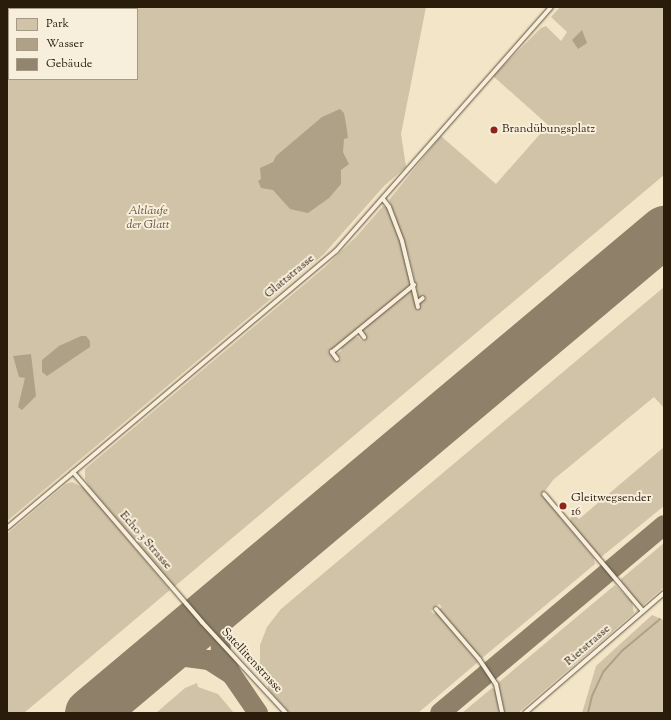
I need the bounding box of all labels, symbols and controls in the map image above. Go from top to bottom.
legend [8,8,138,80]
text: Park [46,15,69,33]
text: Wasser [46,35,84,53]
text: Gebäude [46,55,92,73]
place label: Brandübungsplatz [502,123,595,137]
marker: Brandübungsplatz [489,125,499,135]
park label: Altläufe der Glatt [126,205,170,233]
street label: Glattstrasse [262,252,318,302]
place label: Gleitwegsender 16 [571,492,651,520]
marker: Gleitwegsender 16 [558,501,568,511]
street label: Echo 3 Strasse [116,509,174,573]
street label: Rietstrasse [562,622,614,670]
street label: Satellitenstrasse [217,626,285,696]

